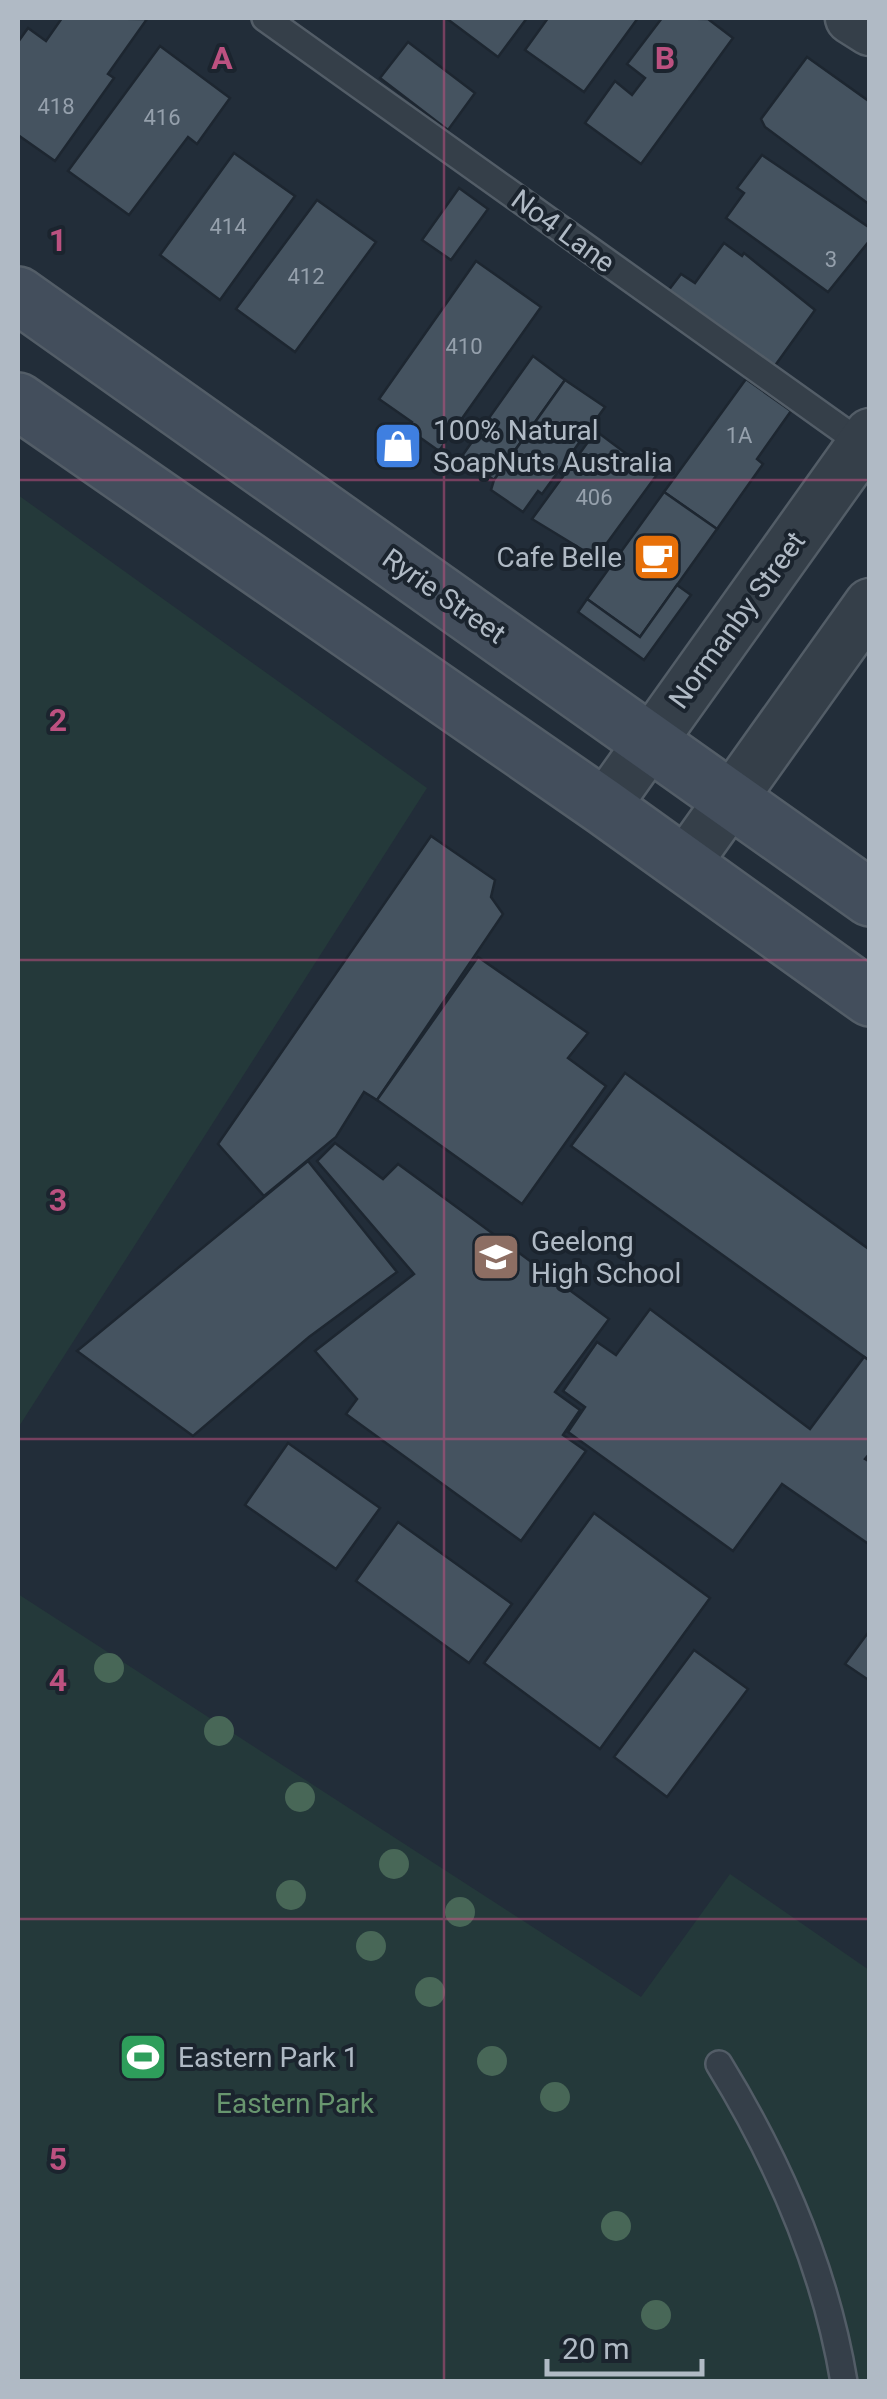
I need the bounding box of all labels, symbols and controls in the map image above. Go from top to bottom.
text: A [211,39,233,77]
text: B [655,39,675,77]
house number: 418 [37,94,75,119]
house number: 416 [143,105,181,130]
street label: No4 Lane [505,183,621,279]
house number: 414 [209,214,247,239]
text: 1 [49,221,67,259]
house number: 3 [825,247,837,272]
house number: 412 [287,264,325,289]
house number: 410 [445,334,483,359]
place label: 100% Natural SoapNuts Australia [433,414,673,479]
shop icon: 100% Natural SoapNuts Australia [372,420,424,472]
house number: 1A [726,423,753,448]
house number: 406 [575,485,613,510]
street label: Normanby Street [662,525,812,715]
cafe icon: Cafe Belle [631,531,683,583]
place label: Cafe Belle [497,541,622,574]
street label: Ryrie Street [376,542,512,650]
text: 2 [49,701,67,739]
text: 3 [49,1181,67,1219]
place label: Geelong High School [531,1225,681,1290]
school or university icon: Geelong High School [470,1231,522,1283]
text: 4 [49,1661,67,1699]
sports icon: Eastern Park 1 [117,2031,169,2083]
place label: Eastern Park 1 [178,2041,359,2074]
park label: Eastern Park [216,2087,375,2120]
text: 5 [49,2140,67,2178]
scale bar [547,2314,702,2376]
text: 20 m [562,2331,629,2366]

